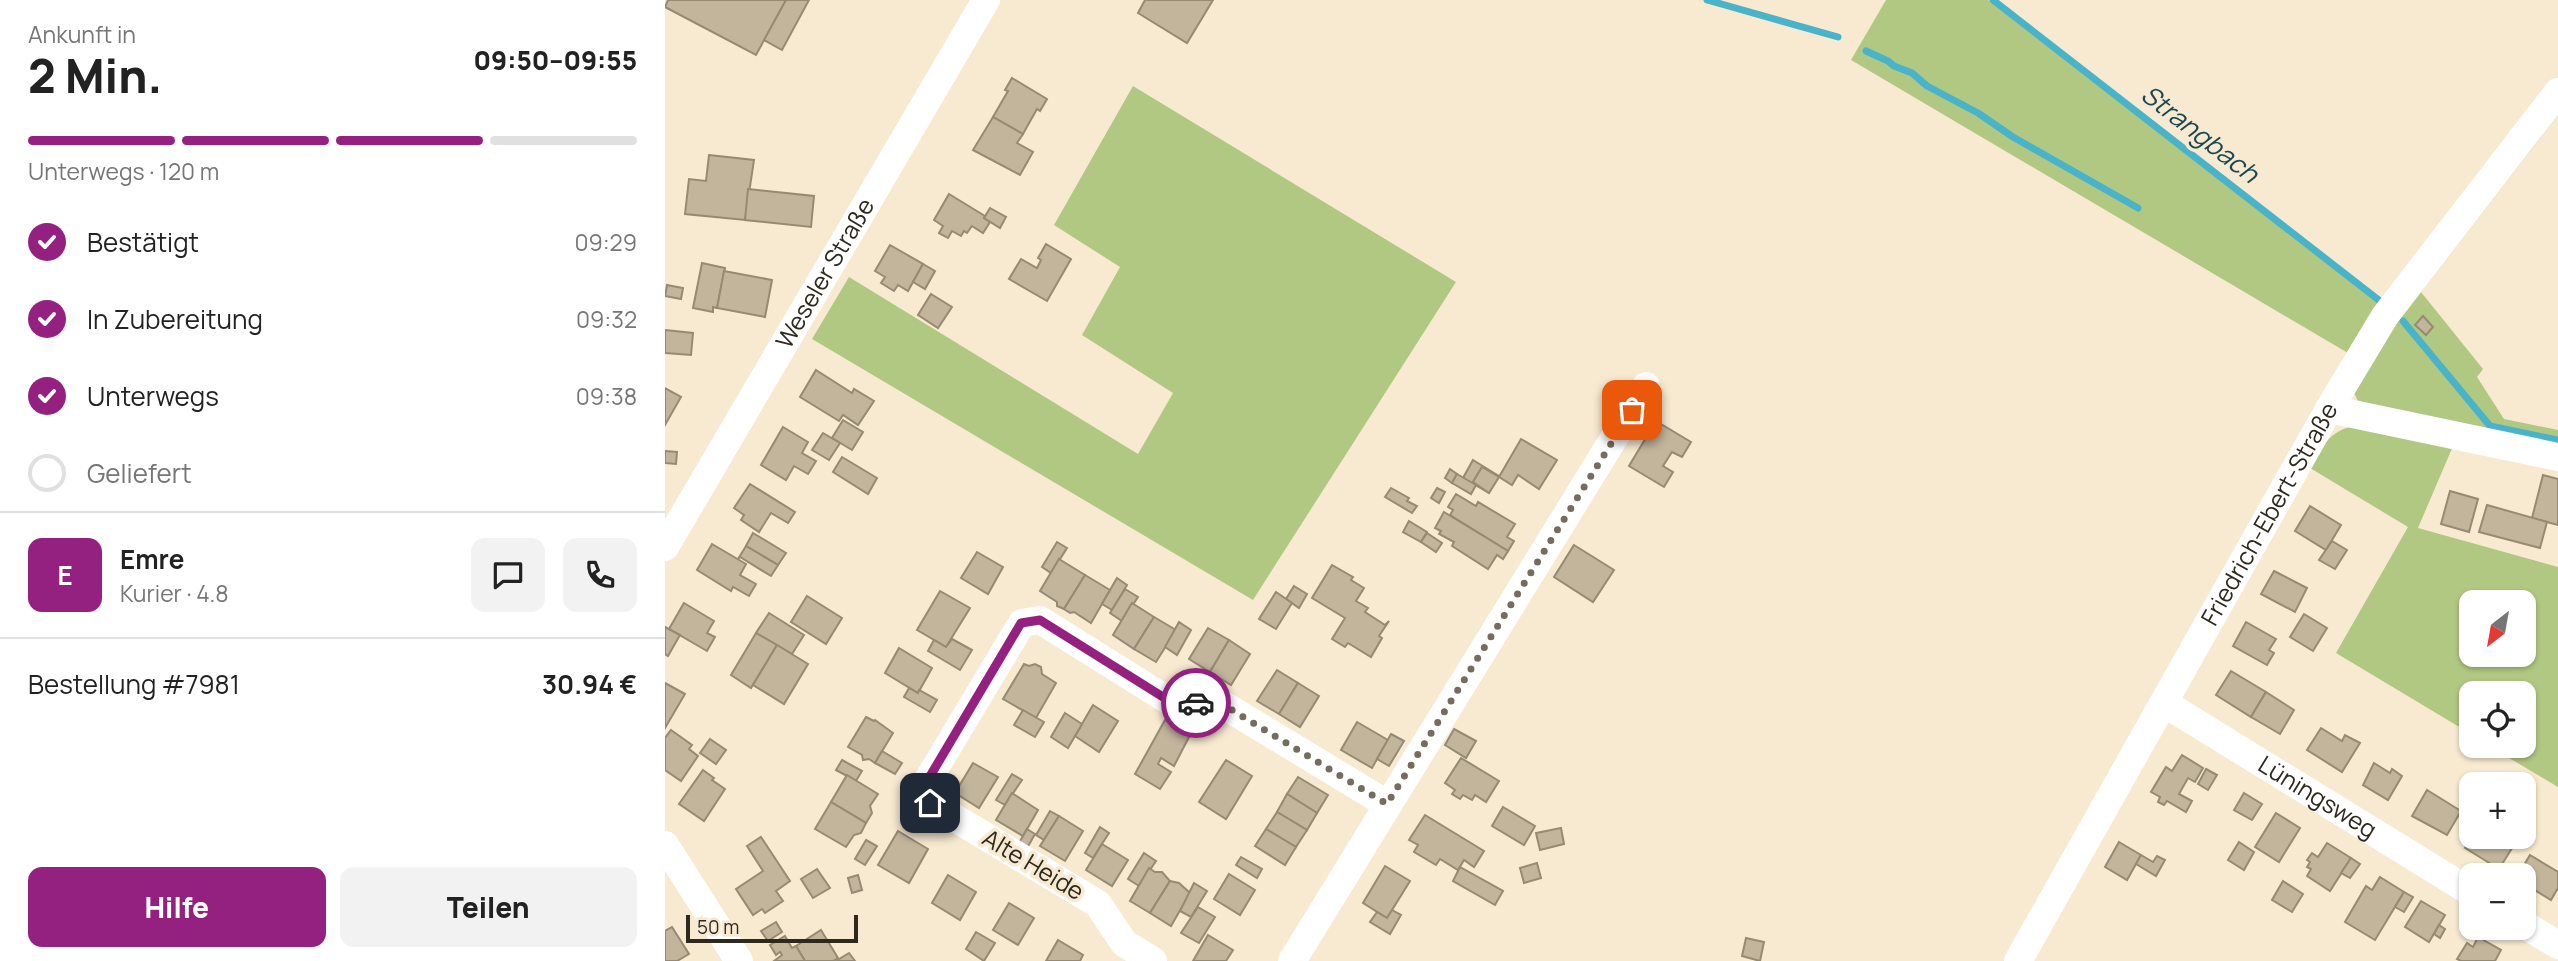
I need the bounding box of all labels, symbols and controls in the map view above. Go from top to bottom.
text: Ankunft in [28,18,136,50]
text: 09:50–09:55 [474,42,637,78]
text: 2 Min. [28,44,162,107]
water label: Strangbach [2134,76,2268,192]
text: Unterwegs · 120 m [28,155,219,187]
street label: Weseler Straße [767,192,881,354]
icon: check [28,223,66,261]
text: Bestätigt [87,224,199,260]
text: 09:29 [574,226,637,258]
icon: check [28,300,66,338]
text: In Zubereitung [87,301,263,337]
text: 09:32 [576,303,637,335]
icon: check [28,377,66,415]
text: Unterwegs [87,378,219,414]
text: 09:38 [576,380,637,412]
pin [1602,380,1662,440]
icon: bag [1613,391,1651,429]
street label: Friedrich-Ebert-Straße [2192,396,2345,631]
text: Geliefert [87,455,192,491]
button: chat [471,538,545,612]
button: phone [563,538,637,612]
text: Emre [120,541,184,577]
text: E [57,557,73,593]
text: Kurier · 4.8 [120,577,229,609]
north arrow [2459,590,2536,667]
map controls [2459,590,2536,940]
text: Bestellung #7981 [28,666,240,702]
text: 30.94 € [542,666,637,702]
courier [1161,668,1231,738]
button: locate [2459,681,2536,758]
icon: car [1177,684,1215,722]
street label: Lüningsweg [2253,747,2383,845]
button: + [2459,772,2536,849]
pin [900,773,960,833]
icon: home [911,784,949,822]
street label: Alte Heide [977,820,1091,907]
button: − [2459,863,2536,940]
button: Hilfe [28,867,326,947]
button: Teilen [340,867,637,947]
scale bar [686,912,857,944]
text: 50 m [697,914,739,940]

